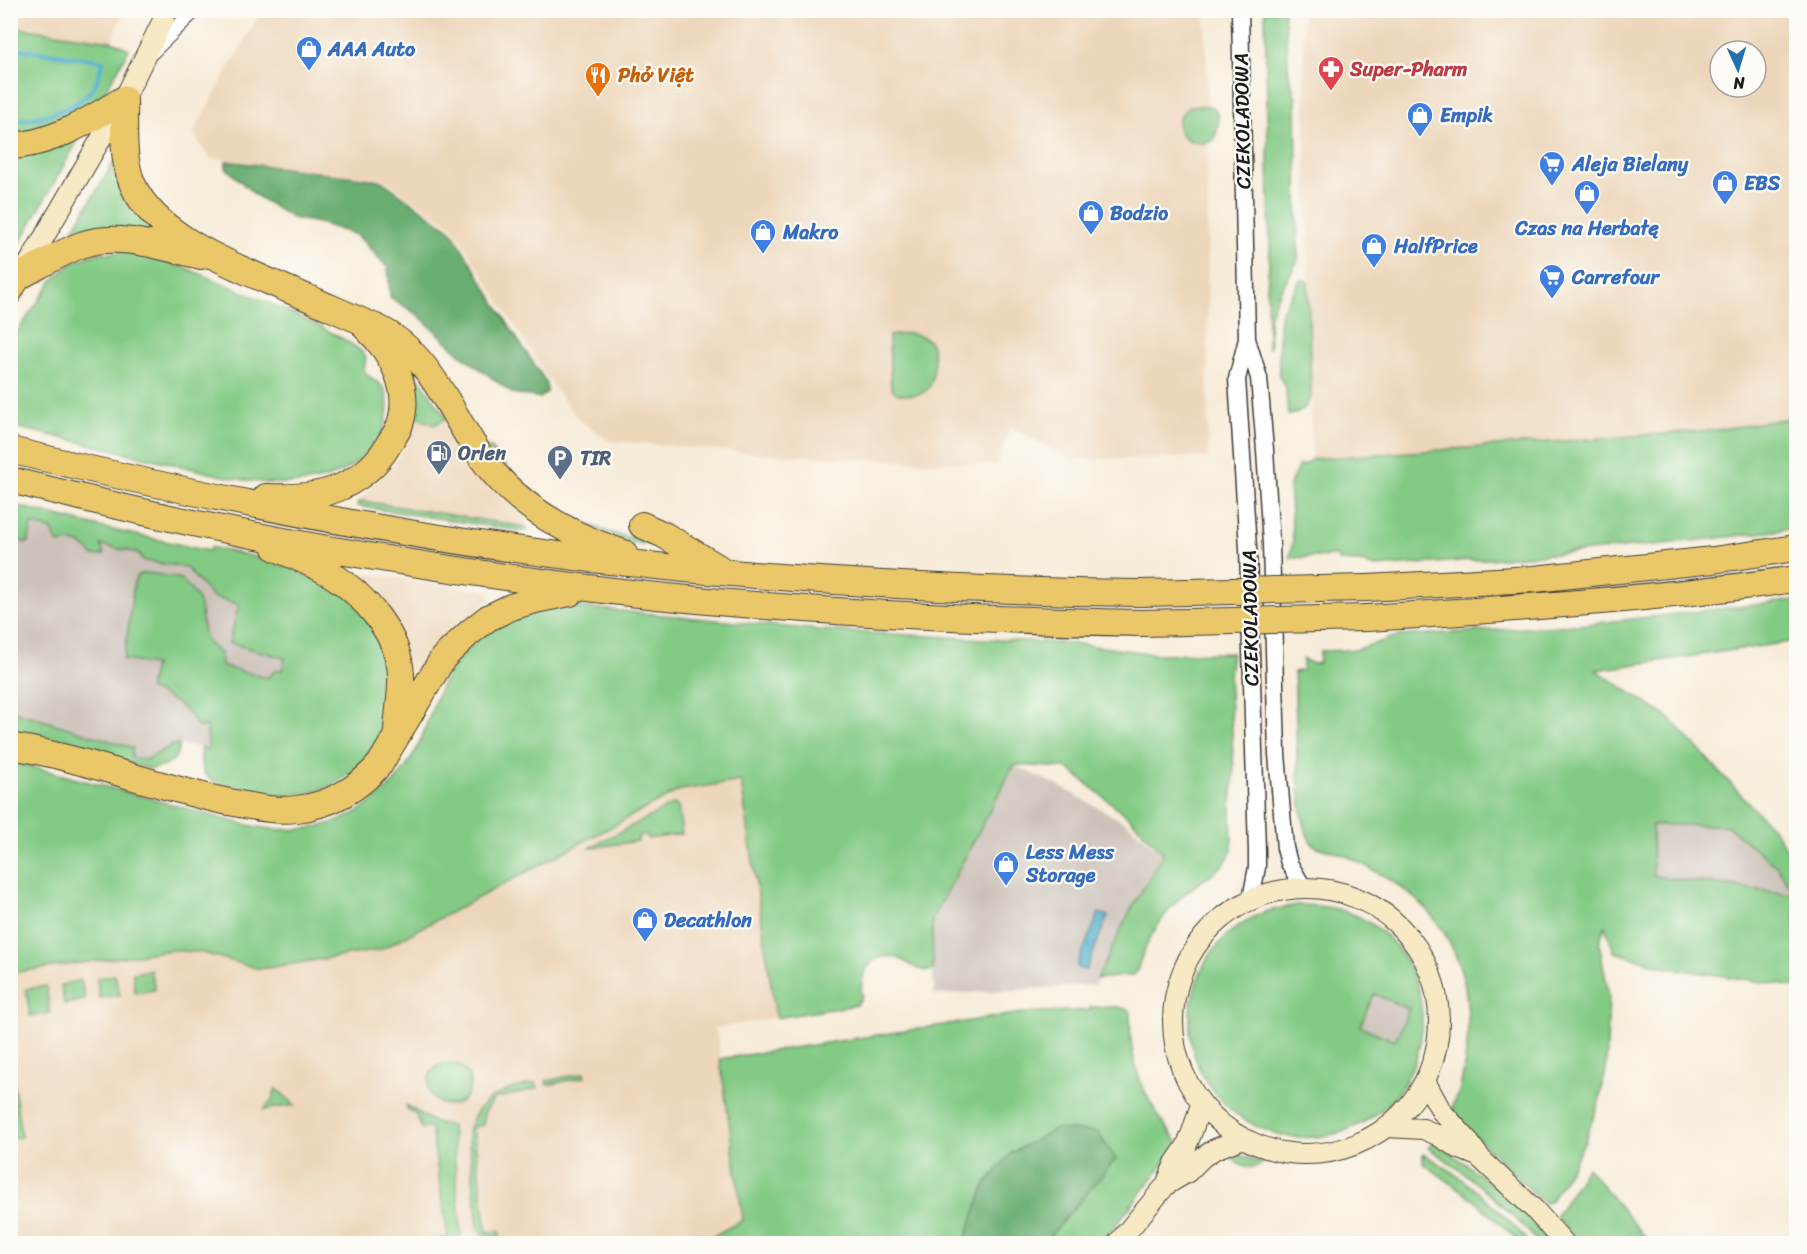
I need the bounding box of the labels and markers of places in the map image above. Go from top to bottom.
place label: AAA Auto [327,32,416,67]
shop icon: AAA Auto [294,34,324,72]
place label: Super-Pharm [1349,52,1467,87]
pharmacy icon: Super-Pharm [1316,54,1346,92]
place label: Phở Việt [618,58,694,93]
restaurant icon: Phở Việt [583,60,613,98]
place label: Empik [1440,98,1494,133]
shop icon: Empik [1405,100,1435,138]
place label: Aleja Bielany [1571,147,1689,182]
supermarket icon: Aleja Bielany [1537,149,1567,187]
place label: EBS [1744,166,1781,201]
shop icon: EBS [1710,168,1740,206]
shop icon: Czas na Herbatę [1572,178,1602,216]
place label: Bodzio [1110,196,1168,231]
shop icon: Bodzio [1076,198,1106,236]
place label: Czas na Herbatę [1514,211,1660,246]
place label: Makro [782,215,839,250]
shop icon: Makro [748,217,778,255]
place label: HalfPrice [1393,229,1478,264]
shop icon: HalfPrice [1359,231,1389,269]
place label: Carrefour [1571,260,1661,295]
supermarket icon: Carrefour [1537,262,1567,300]
place label: Orlen [458,436,506,471]
fuel station icon: Orlen [424,438,454,476]
place label: TIR [580,441,611,476]
parking icon: TIR [545,443,575,481]
place label: Less Mess Storage [1025,835,1115,893]
shop icon: Less Mess Storage [991,849,1021,887]
place label: Decathlon [664,903,752,938]
shop icon: Decathlon [630,905,660,943]

